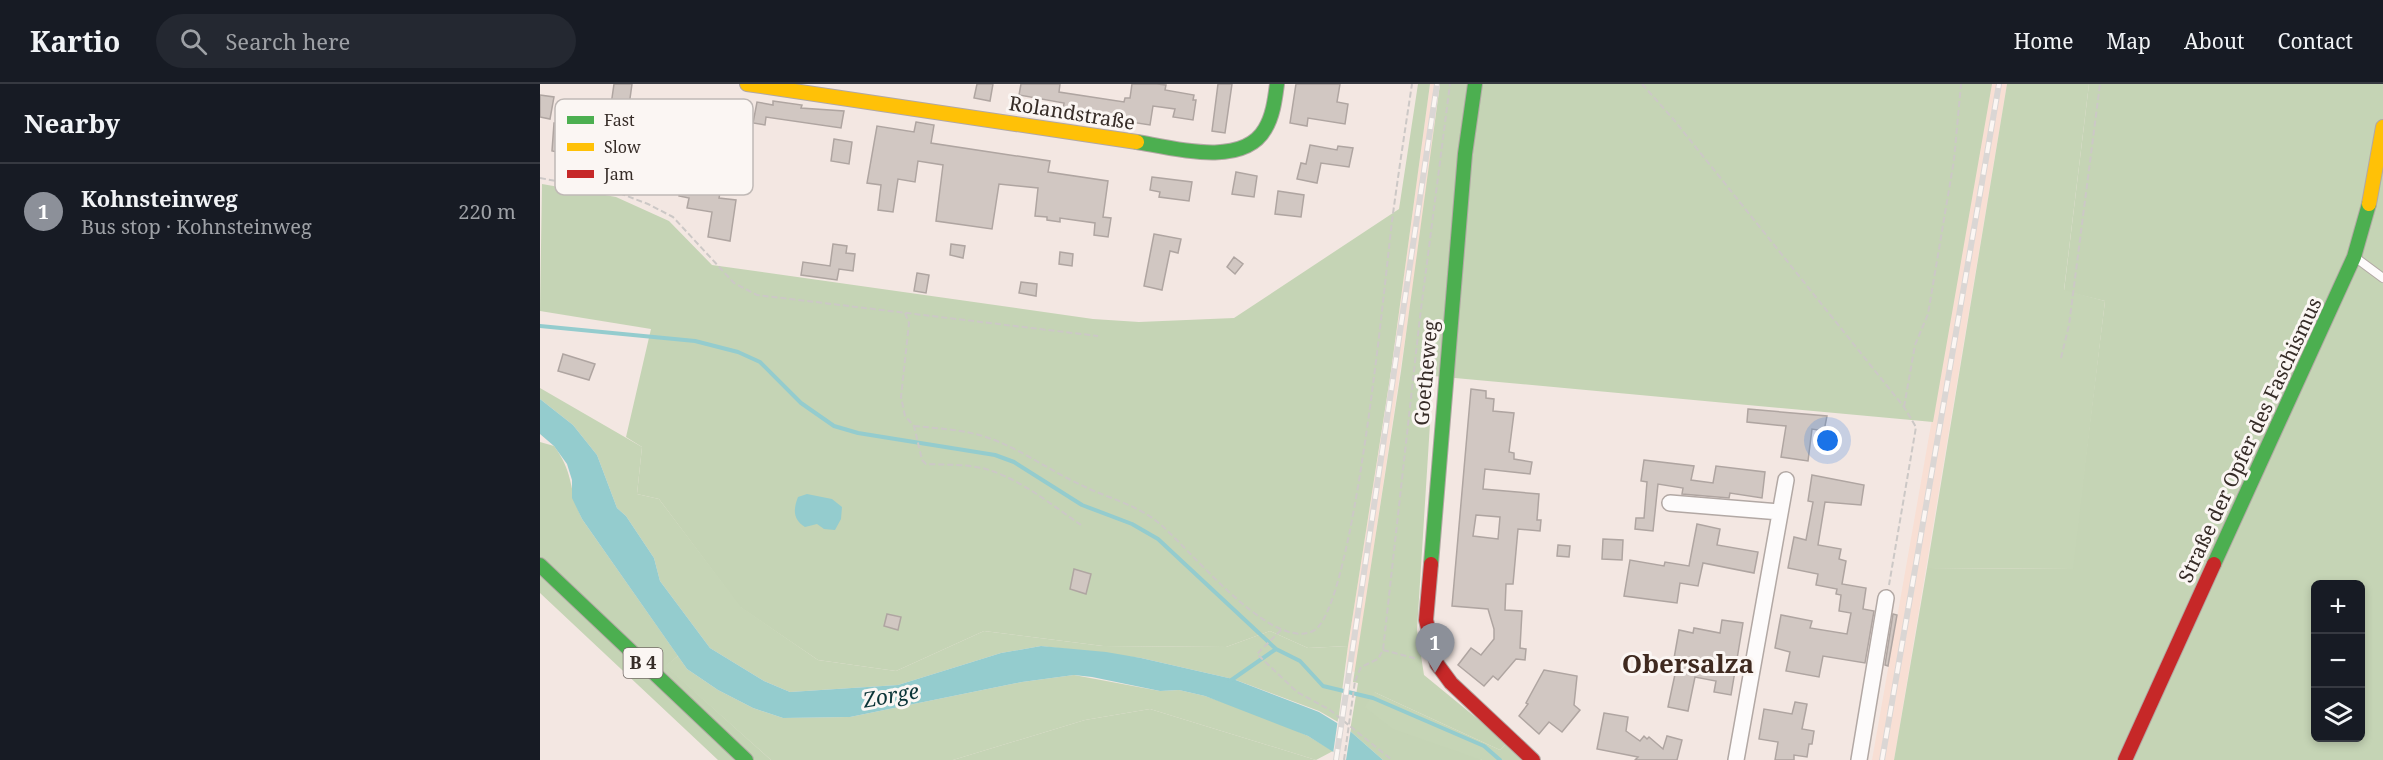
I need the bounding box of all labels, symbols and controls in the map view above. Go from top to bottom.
search box [156,14,576,68]
text: Kartio [30,22,120,60]
icon: search [177,25,210,58]
text: Search here [225,26,350,56]
text: Home [2014,27,2074,55]
text: Map [2107,27,2151,55]
text: About [2184,27,2245,55]
text: Contact [2278,27,2353,55]
street label: Rolandstraße [1007,89,1137,136]
legend [555,99,753,195]
text: Nearby [24,105,120,141]
text: Fast [604,109,635,131]
text: Slow [604,136,641,158]
text: Jam [603,163,634,185]
text: Kohnsteinweg [81,183,238,213]
text: 1 [38,198,49,225]
text: 220 m [458,198,516,225]
text: Bus stop · Kohnsteinweg [81,213,312,240]
street label: Straße der Opfer des Faschismus [2171,293,2328,587]
street label: Goetheweg [1407,319,1444,427]
your location [1813,426,1842,455]
map controls [2311,580,2365,742]
button: + [2311,580,2365,634]
pin: 1 [1416,624,1454,673]
button: − [2311,634,2365,688]
district label: Obersalza [1622,645,1754,681]
road number: B 4 [624,648,662,678]
water label: Zorge [860,676,921,714]
button: layers [2311,688,2365,742]

